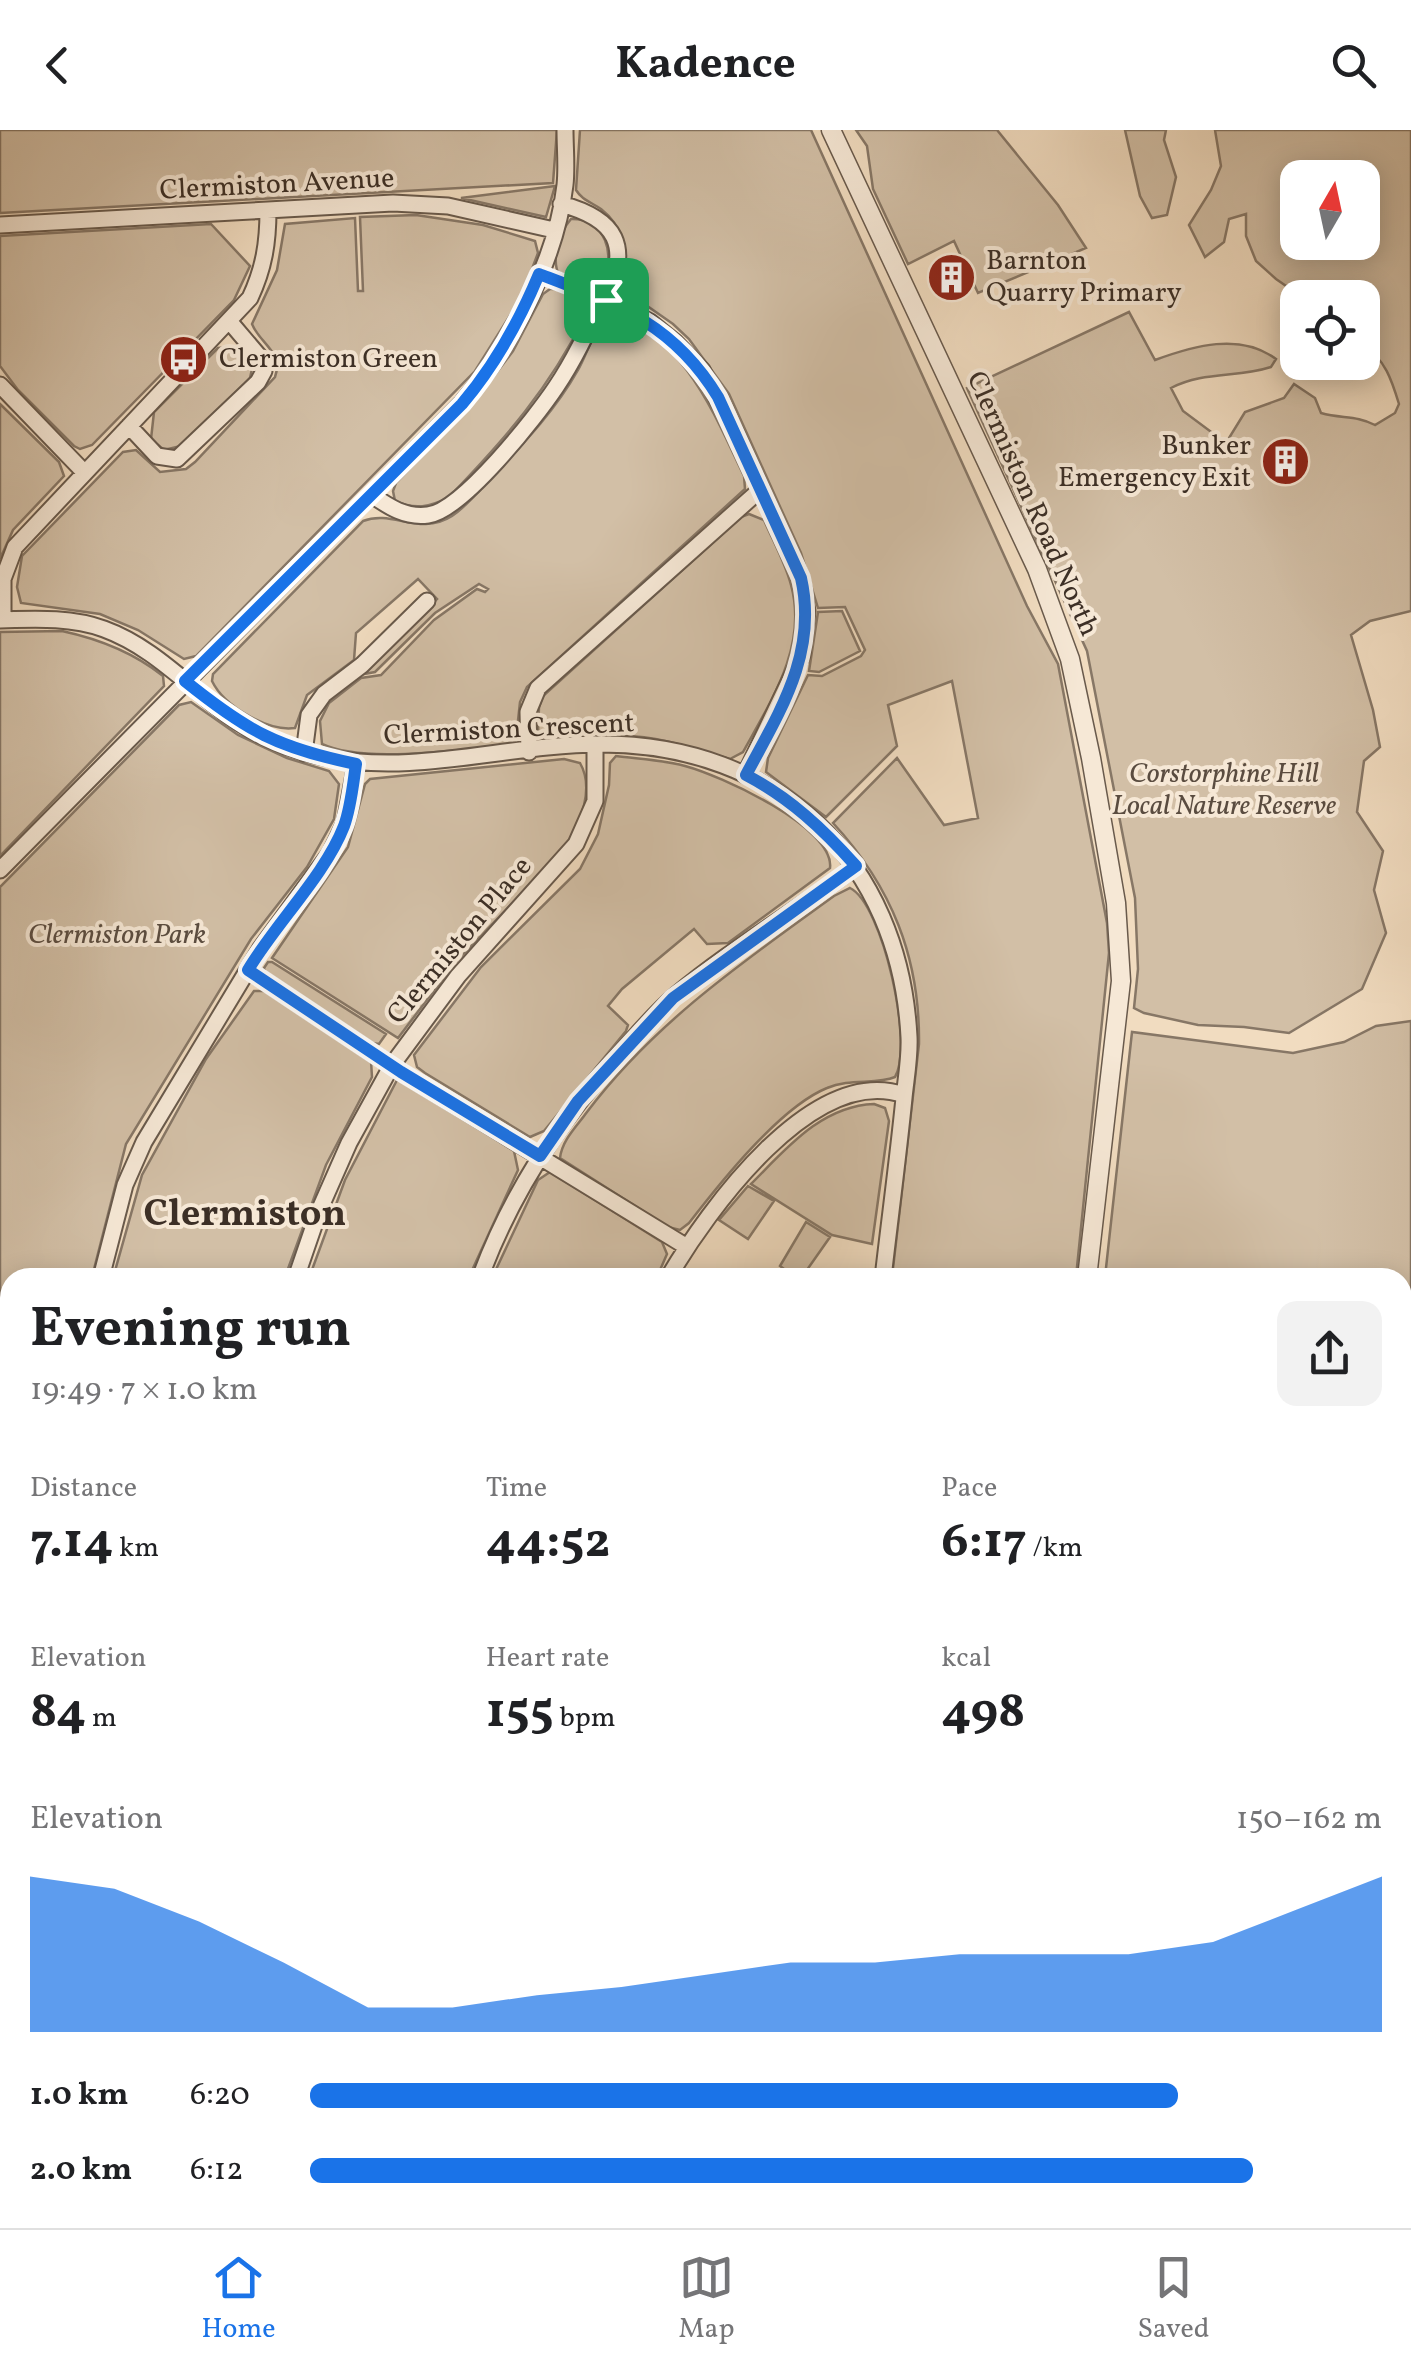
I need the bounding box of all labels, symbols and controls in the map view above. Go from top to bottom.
text: Kadence [615,34,796,97]
icon: back [30,38,85,93]
icon: search [1326,38,1381,93]
street label: Clermiston Avenue [159,159,395,211]
north arrow [1280,160,1380,260]
map controls [1280,160,1380,380]
place label: Barnton Quarry Primary [986,242,1182,313]
building icon: Barnton Quarry Primary [925,251,977,303]
pin [564,258,649,343]
icon: arrive [579,273,634,328]
button: locate [1280,280,1380,380]
bus stop icon: Clermiston Green [158,333,210,385]
place label: Clermiston Green [219,340,438,379]
street label: Clermiston Road North [956,365,1108,643]
place label: Bunker Emergency Exit [1058,427,1251,498]
building icon: Bunker Emergency Exit [1260,436,1312,488]
street label: Clermiston Crescent [383,704,635,756]
park label: Corstorphine Hill Local Nature Reserve [1112,755,1336,826]
street label: Clermiston Place [378,849,542,1033]
park label: Clermiston Park [28,916,206,955]
district label: Clermiston [144,1189,346,1242]
text: Evening run [30,1293,351,1369]
button: share [1277,1301,1382,1406]
text: 19:49 · 7 × 1.0 km [30,1369,258,1413]
text: Distance [30,1469,137,1508]
text: Time [486,1469,547,1508]
text: Pace [941,1469,997,1508]
text: 7.14 [30,1508,114,1578]
text: 44:52 [486,1508,611,1578]
text: 6:17 [941,1508,1027,1578]
text: km [114,1529,159,1568]
text: /km [1027,1529,1083,1568]
text: Elevation [30,1639,146,1678]
text: Heart rate [486,1639,609,1678]
text: kcal [941,1639,991,1678]
text: 84 [30,1678,86,1748]
text: 155 [486,1678,554,1748]
text: 498 [941,1678,1025,1748]
text: m [86,1699,117,1738]
text: bpm [554,1699,616,1738]
text: Elevation [30,1798,163,1842]
text: 150–162 m [1236,1798,1382,1842]
text: 1.0 km [30,2074,128,2118]
text: 6:20 [190,2074,250,2118]
text: 2.0 km [30,2149,132,2193]
text: 6:12 [190,2149,243,2193]
tab: Home [201,2250,276,2349]
tab: Map [678,2250,734,2349]
tab: Saved [1137,2250,1210,2349]

